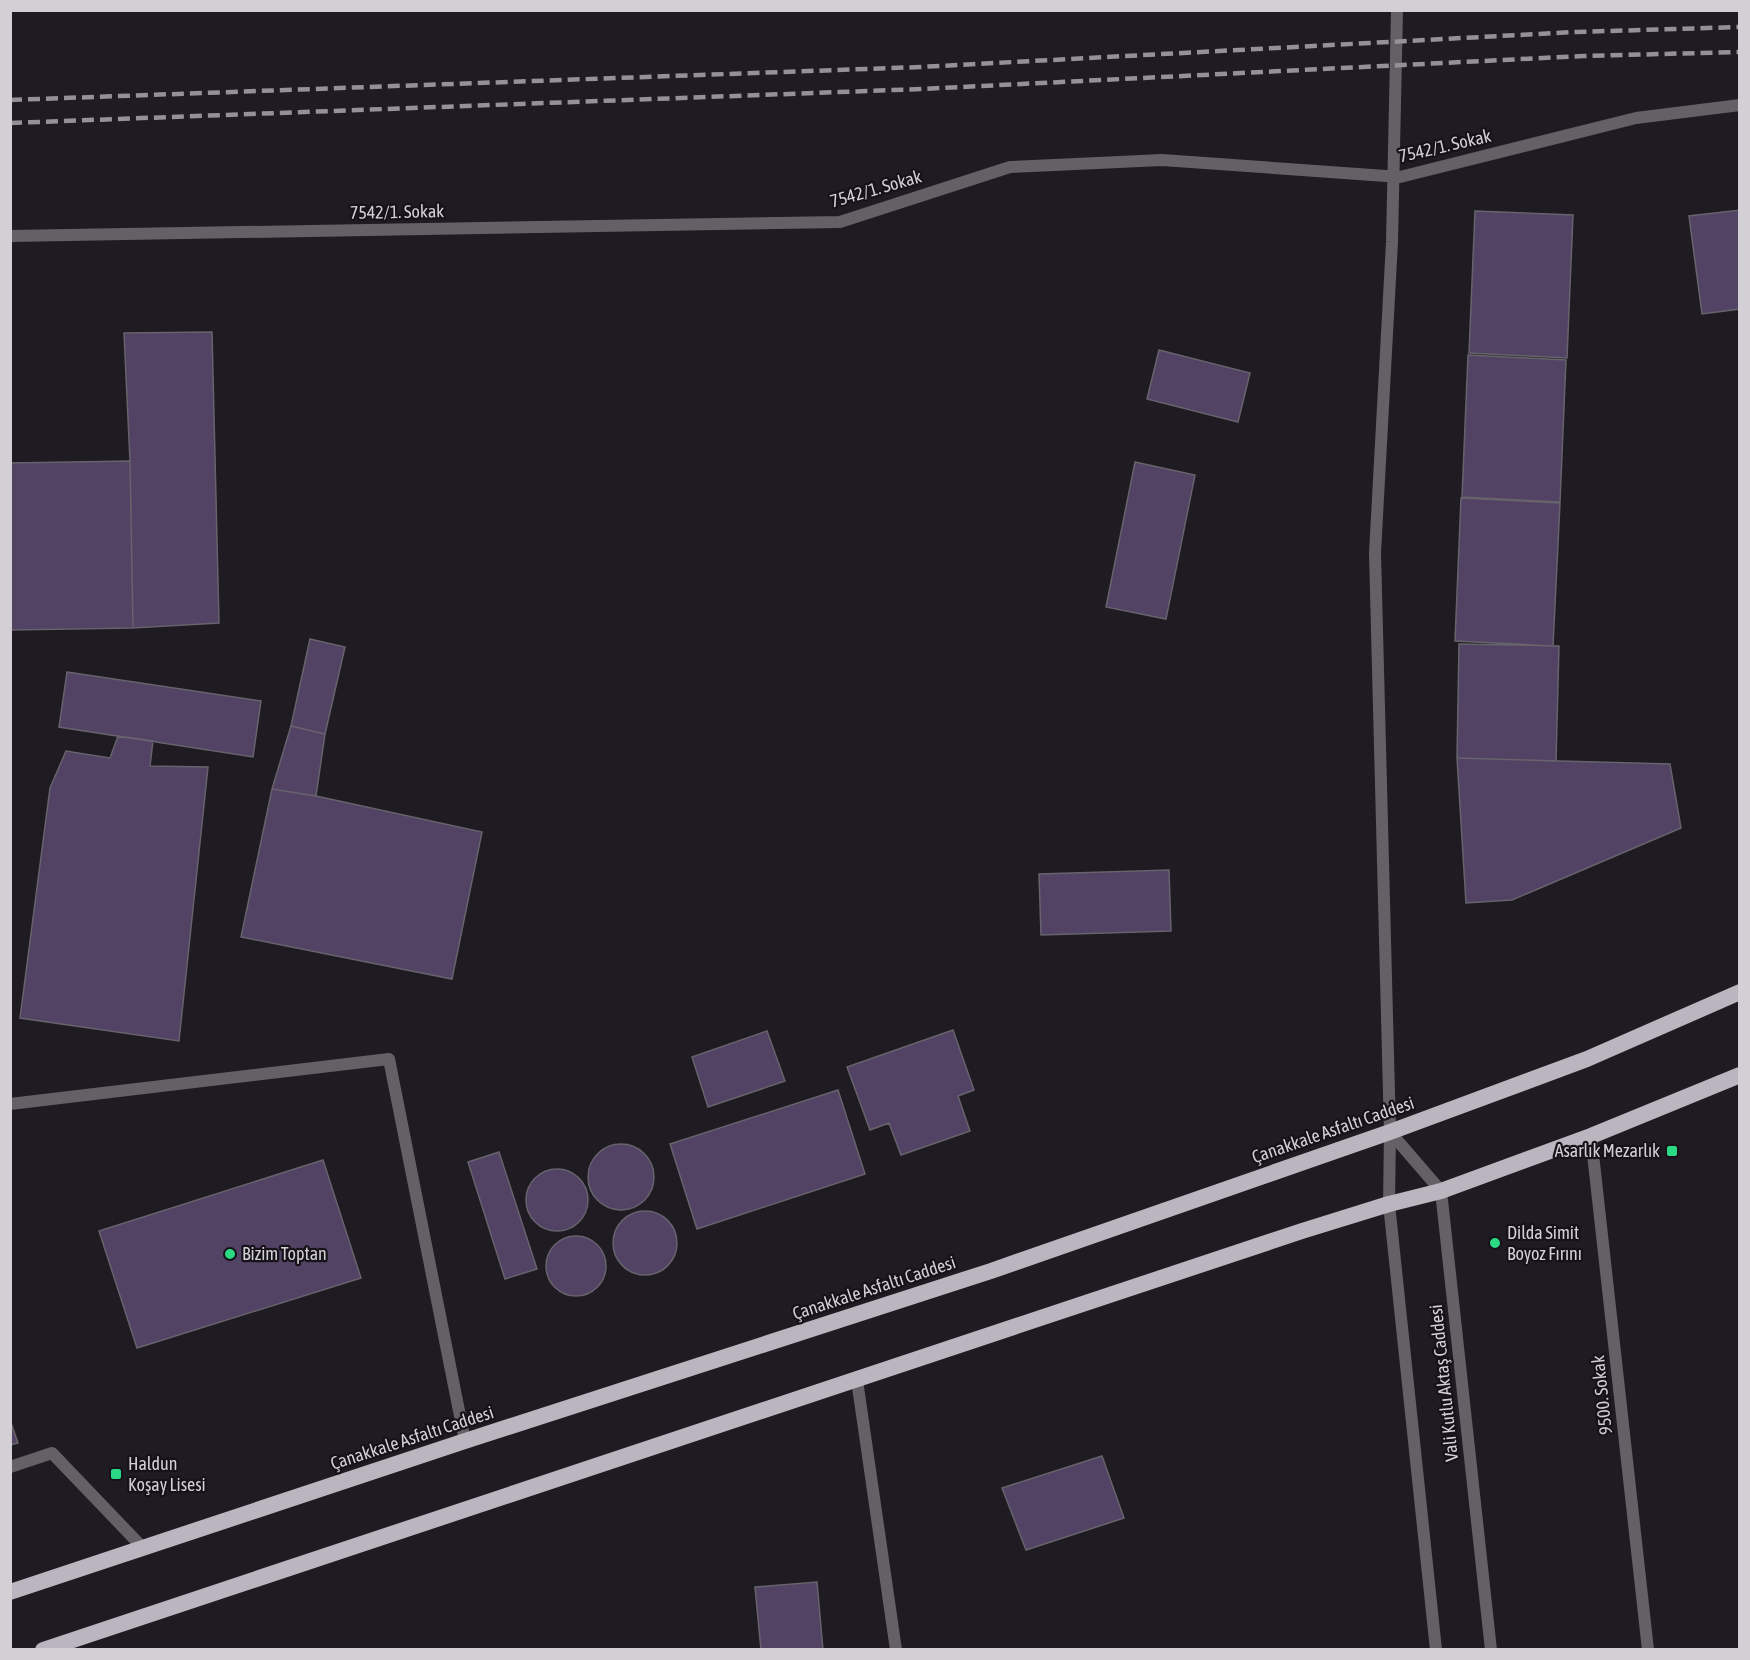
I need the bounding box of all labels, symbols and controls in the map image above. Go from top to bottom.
street label: 7542/1. Sokak [1397,125,1493,166]
street label: 7542/1. Sokak [828,165,924,212]
street label: 7542/1. Sokak [350,200,444,223]
street label: Çanakkale Asfaltı Caddesi [1249,1092,1417,1167]
place label: Asarlık Mezarlık [1555,1140,1660,1161]
marker: Asarlık Mezarlık [1665,1144,1679,1158]
place label: Dilda Simit Boyoz Fırını [1507,1222,1582,1264]
marker: Dilda Simit Boyoz Fırını [1488,1236,1502,1250]
place label: Bizim Toptan [242,1243,327,1264]
marker: Bizim Toptan [223,1247,237,1261]
street label: Çanakkale Asfaltı Caddesi [790,1251,958,1324]
street label: Vali Kutlu Aktaş Caddesi [1425,1303,1462,1463]
street label: 9500. Sokak [1587,1354,1616,1436]
street label: Çanakkale Asfaltı Caddesi [328,1401,496,1474]
place label: Haldun Koşay Lisesi [128,1453,206,1495]
marker: Haldun Koşay Lisesi [109,1467,123,1481]

